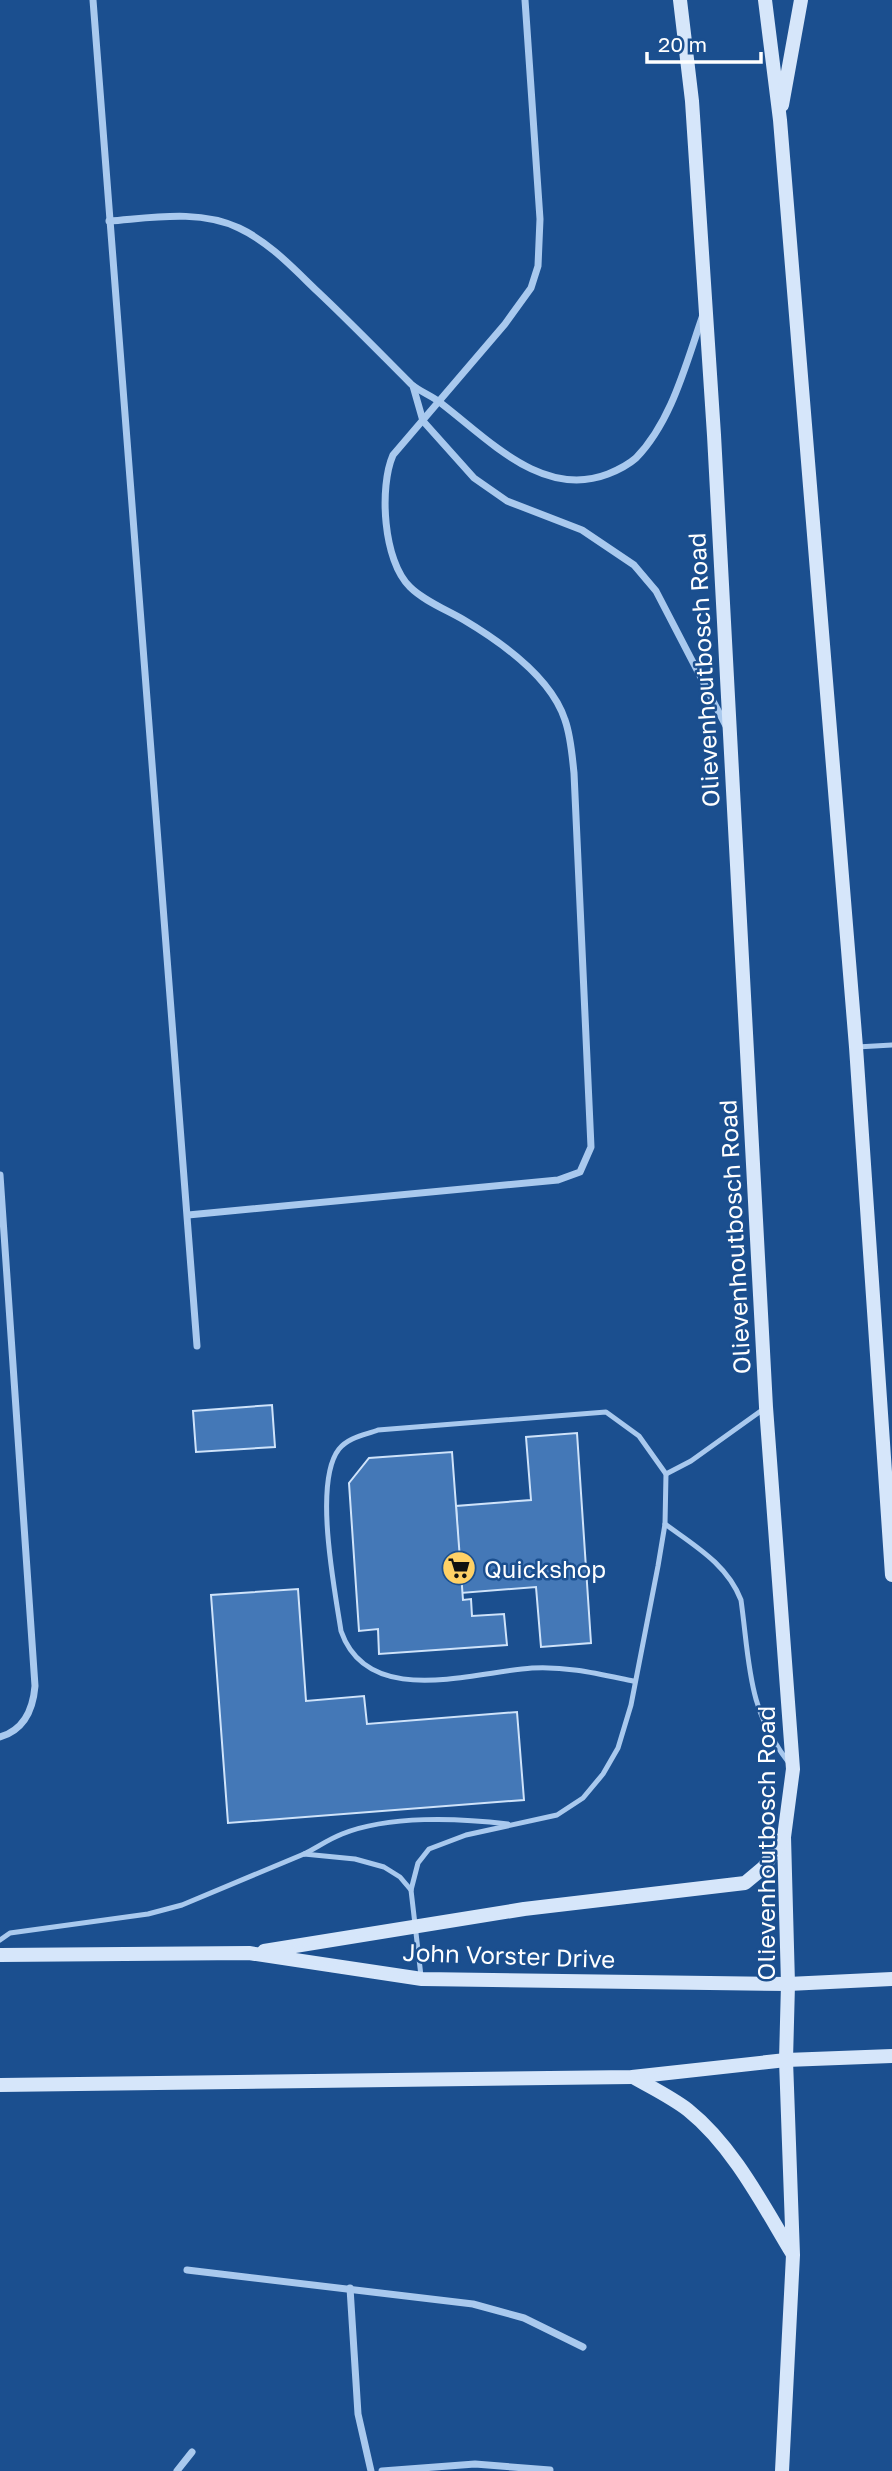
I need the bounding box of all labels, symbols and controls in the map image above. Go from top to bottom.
scale bar [647,21,761,65]
text: 20 m [658,31,707,57]
street label: Olievenhoutbosch Road [681,532,725,808]
street label: Olievenhoutbosch Road [712,1099,756,1375]
supermarket icon: Quickshop [440,1549,478,1587]
place label: Quickshop [484,1554,606,1583]
street label: Olievenhoutbosch Road [751,1706,780,1980]
street label: John Vorster Drive [402,1937,616,1973]

